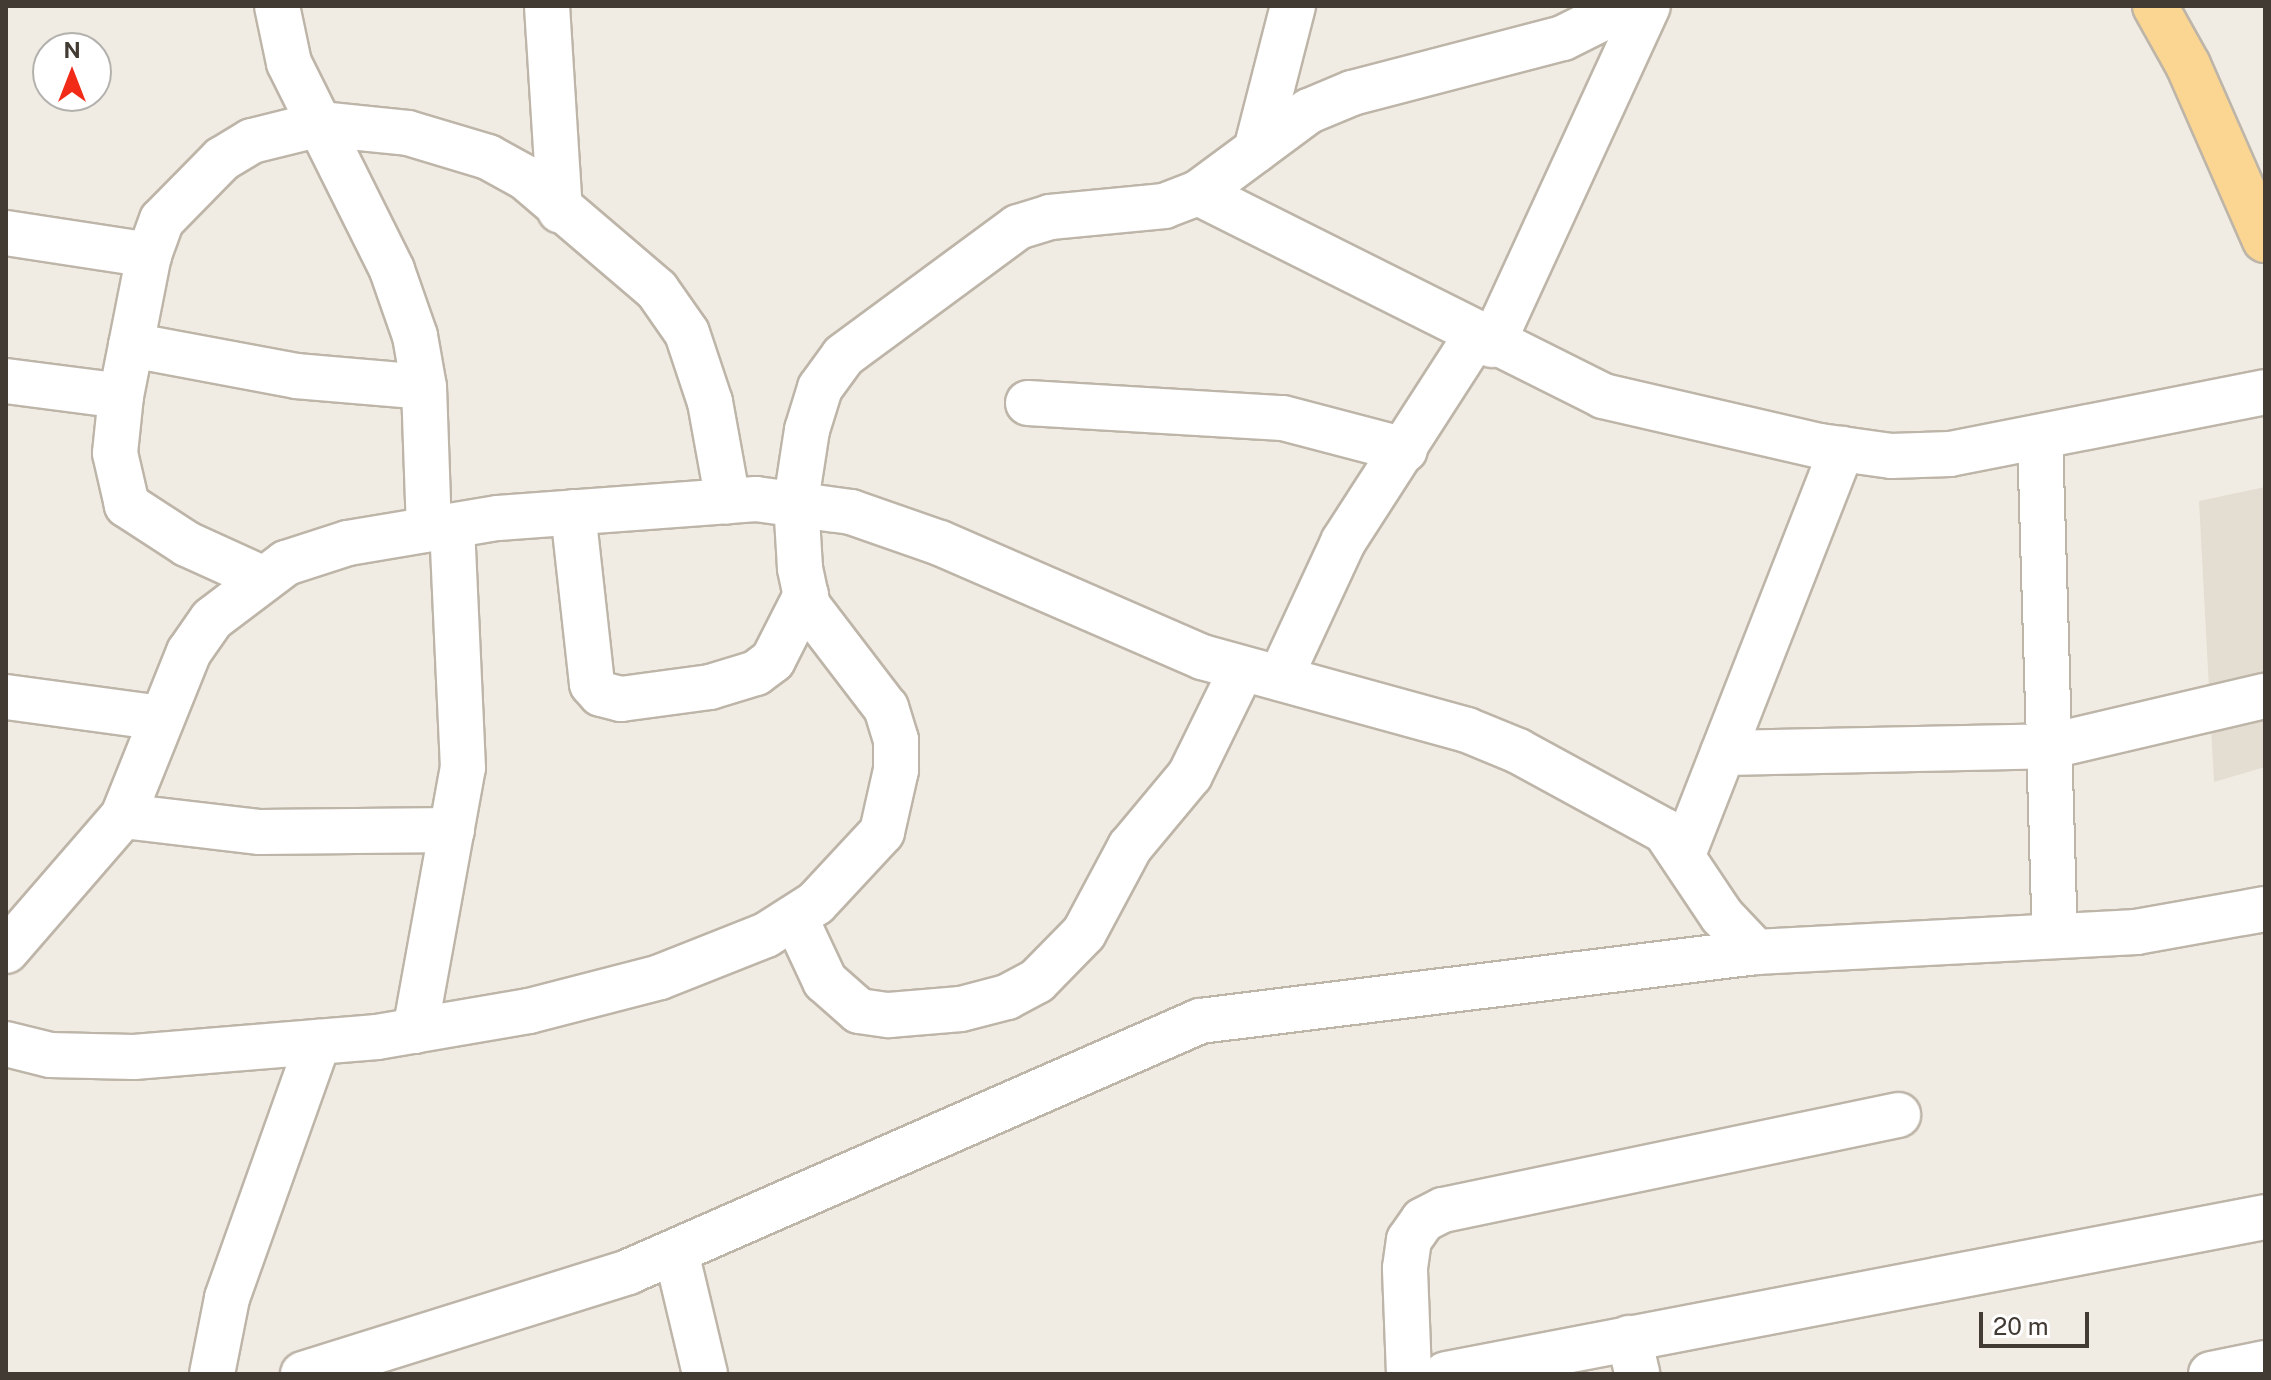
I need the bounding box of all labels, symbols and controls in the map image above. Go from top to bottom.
north arrow [32,32,112,112]
text: N [63,37,81,63]
scale bar [1983,1296,2093,1346]
text: 20 m [1993,1312,2049,1340]

